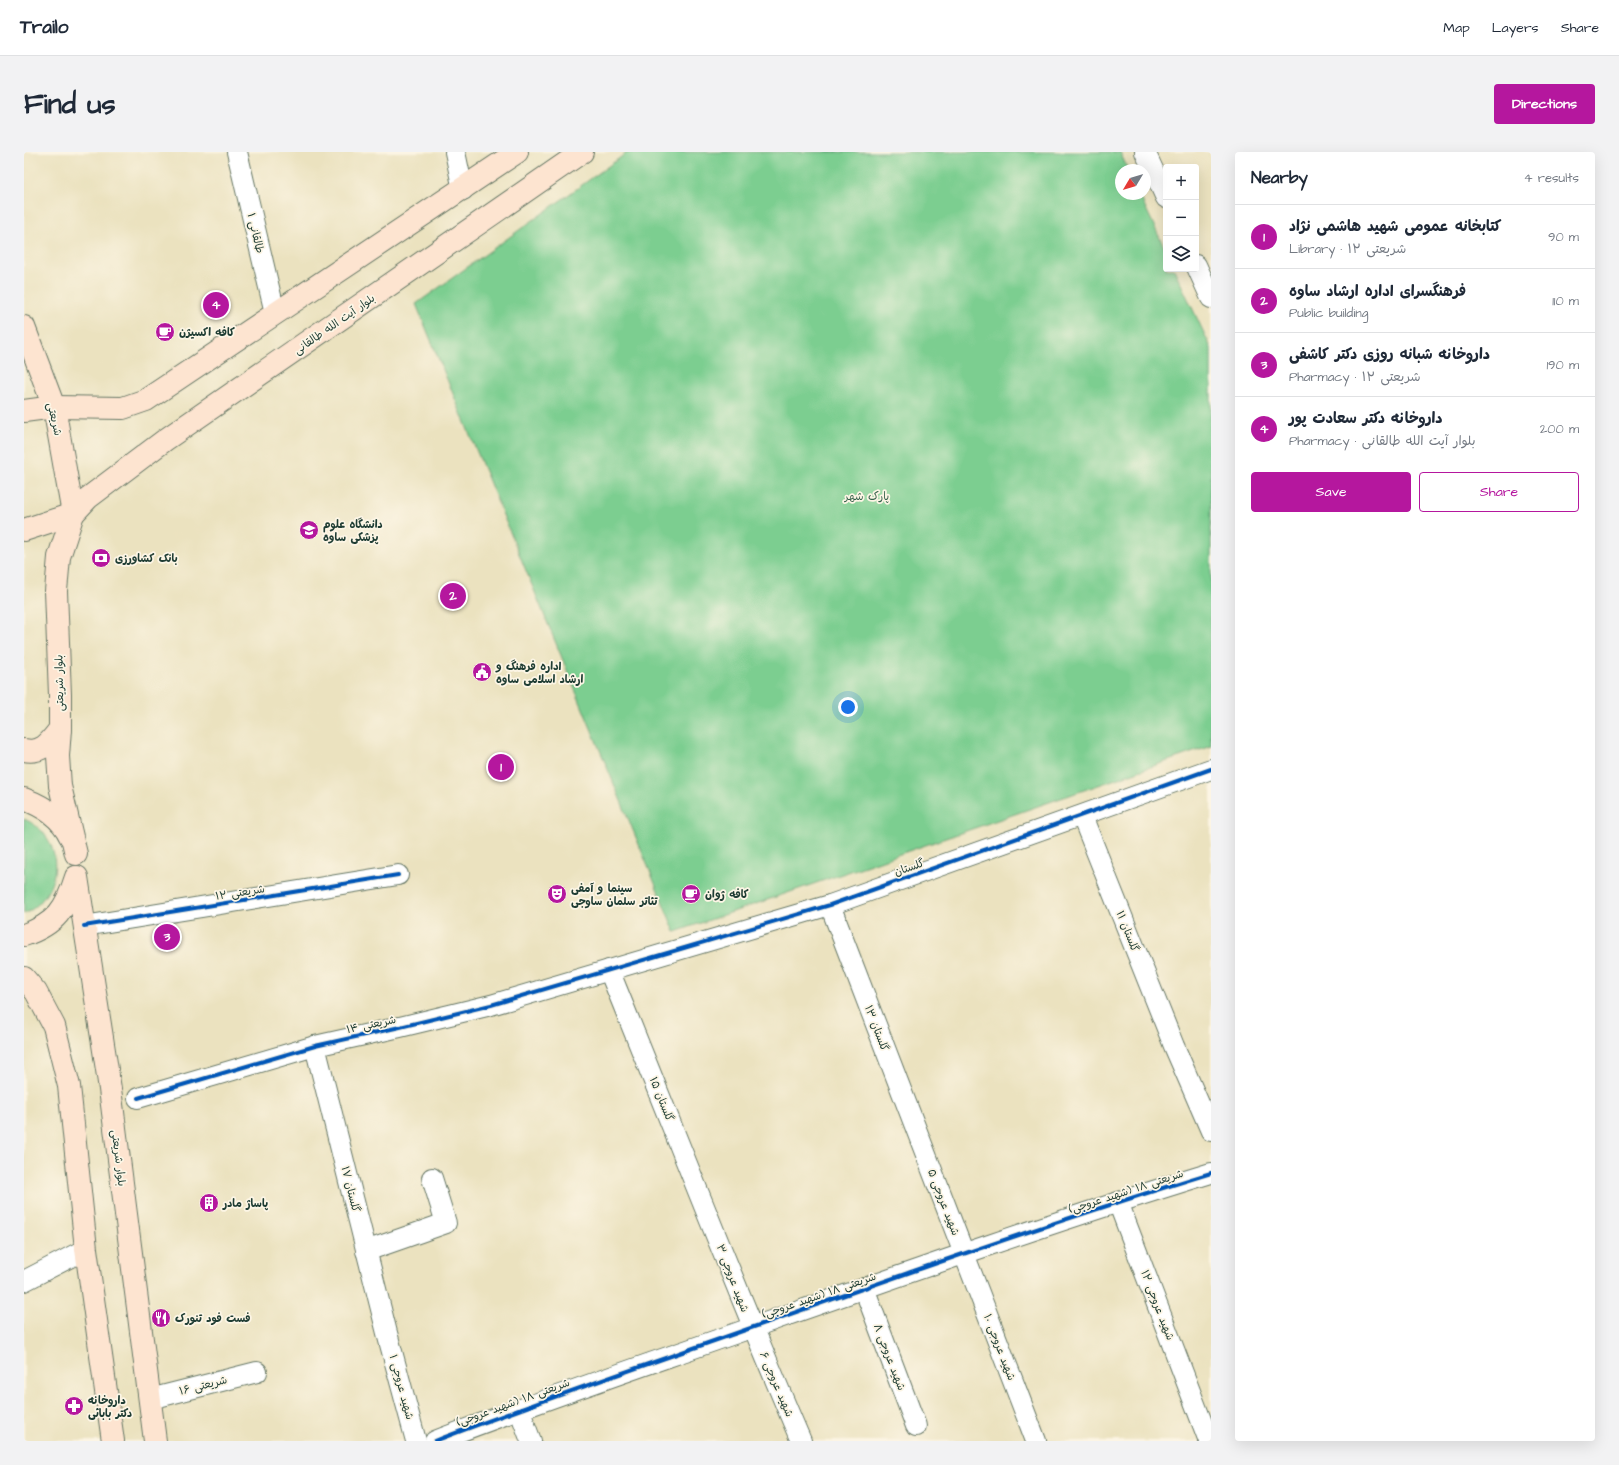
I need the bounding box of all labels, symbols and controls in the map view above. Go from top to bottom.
text: Trailo [20,14,69,41]
text: Map [1443,18,1470,38]
text: Layers [1492,18,1539,38]
text: Share [1561,18,1599,38]
button: Directions [1494,84,1595,124]
text: Find us [24,85,115,124]
north arrow [1115,164,1151,200]
map controls [1163,164,1199,272]
button: + [1163,164,1199,200]
text: Nearby [1251,166,1308,190]
text: 4 results [1524,169,1579,187]
button: − [1163,200,1199,236]
street label: طالقانی ۱ [244,211,267,255]
text: کتابخانه عمومی شهید هاشمی نژاد [1289,216,1501,237]
text: 1 [1263,228,1265,246]
text: 90 m [1548,228,1579,246]
button: layers [1163,236,1199,272]
text: Library · شریعتی ۱۲ [1289,240,1406,258]
text: فرهنگسرای اداره ارشاد ساوه [1289,281,1466,302]
pin: 4 [203,290,229,320]
street label: بلوار آیت الله طالقانی [291,291,378,358]
text: 2 [1260,292,1268,310]
text: 110 m [1552,292,1579,310]
text: Public building [1289,304,1368,322]
cafe icon: کافه اکسیژن [154,321,176,343]
place label: کافه اکسیژن [179,325,235,340]
text: داروخانه شبانه روزی دکتر کاشفی [1289,344,1490,365]
text: 3 [1261,356,1267,374]
text: 190 m [1546,356,1579,374]
text: Pharmacy · شریعتی ۱۲ [1289,368,1421,386]
street label: شریعتی [43,401,66,437]
text: داروخانه دکتر سعادت پور [1289,408,1443,429]
text: 4 [1260,420,1268,438]
text: 200 m [1540,420,1579,438]
text: Pharmacy · بلوار آیت الله طالقانی [1289,432,1475,450]
button: Save [1251,472,1411,512]
button: Share [1419,472,1579,512]
park label: پارک شهر [844,489,889,504]
place label: دانشگاه علوم پزشکی ساوه [323,517,383,545]
school or university icon: دانشگاه علوم پزشکی ساوه [298,519,320,541]
bank icon: بانک کشاورزی [90,547,112,569]
place label: بانک کشاورزی [115,551,178,566]
pin: 2 [440,581,466,611]
street label: بلوار شریعتی [52,654,67,711]
place label: اداره فرهنگ و ارشاد اسلامی ساوه [495,659,583,687]
public building icon: اداره فرهنگ و ارشاد اسلامی ساوه [471,661,493,683]
your location [838,697,858,717]
pin: 1 [488,752,514,782]
street label: گلستان [892,855,926,880]
street label: شریعتی ۱۲ [214,881,266,904]
place label: سینما و آمفی تئاتر سلمان ساوجی [571,881,658,909]
theatre icon: سینما و آمفی تئاتر سلمان ساوجی [546,883,568,905]
cafe icon: کافه ژوان [680,883,702,905]
place label: کافه ژوان [705,887,749,902]
street label: گلستان ۱۱ [1112,908,1143,954]
pin: 3 [154,922,180,952]
street label: گلستان ۱۳ [861,1003,892,1054]
street label: شریعتی ۱۴ [345,1012,397,1037]
street label: گلستان ۱۵ [646,1075,677,1124]
street label: بلوار شریعتی [108,1129,129,1187]
street label: گلستان ۱۷ [338,1165,364,1214]
street label: شریعتی ۱۸ (شهید عروجی) [1067,1166,1185,1217]
street label: شهید عروجی ۵ [924,1167,963,1238]
building icon: پاساژ مادر [198,1192,220,1214]
place label: پاساژ مادر [222,1196,269,1211]
street label: شهید عروجی ۳ [713,1242,752,1314]
street label: شهید عروجی ۱۲ [1137,1268,1178,1342]
street label: شریعتی ۱۸ (شهید عروجی) [760,1269,878,1322]
restaurant icon: فست فود تنورک [150,1307,172,1329]
place label: فست فود تنورک [175,1311,251,1326]
street label: شهید عروجی ۱۰ [980,1312,1019,1383]
street label: شهید عروجی ۸ [870,1322,909,1393]
street label: شهید عروجی ۶ [756,1349,797,1419]
street label: شهید عروجی ۱ [386,1353,417,1421]
street label: شریعتی ۱۶ [178,1372,229,1399]
street label: شریعتی ۱۸ (شهید عروجی) [454,1375,572,1430]
place label: داروخانه دکتر بابائی [88,1393,132,1421]
pharmacy icon: داروخانه دکتر بابائی [63,1395,85,1417]

